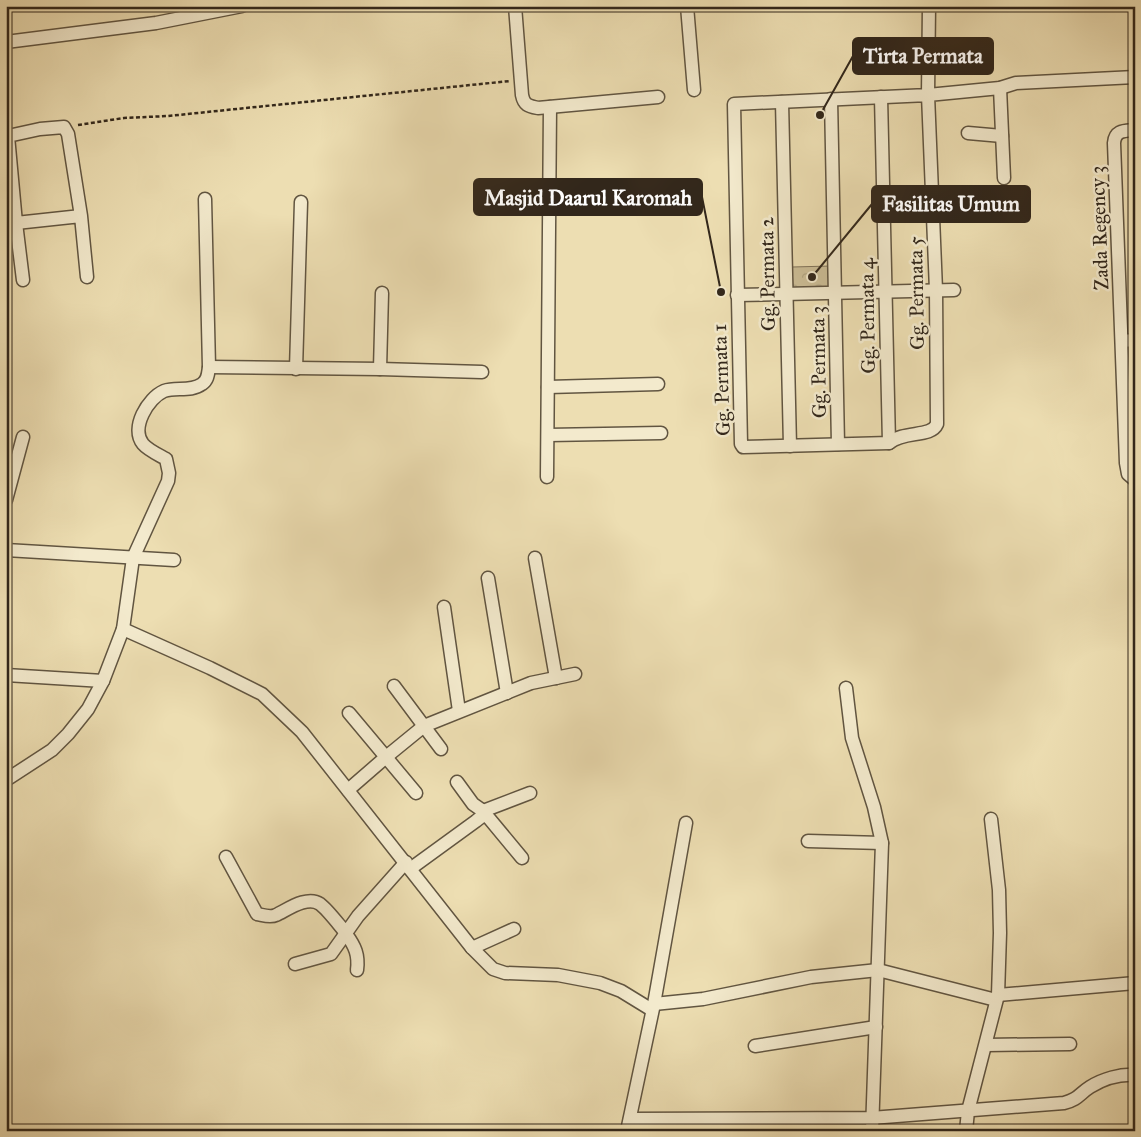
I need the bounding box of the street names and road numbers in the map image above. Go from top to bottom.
street label: Zada Regency 3 [1085,165,1114,291]
street label: Gg. Permata 2 [754,217,781,331]
street label: Gg. Permata 5 [903,236,930,350]
street label: Gg. Permata 4 [854,257,881,374]
street label: Gg. Permata 3 [805,306,832,418]
street label: Gg. Permata 1 [707,323,736,436]

